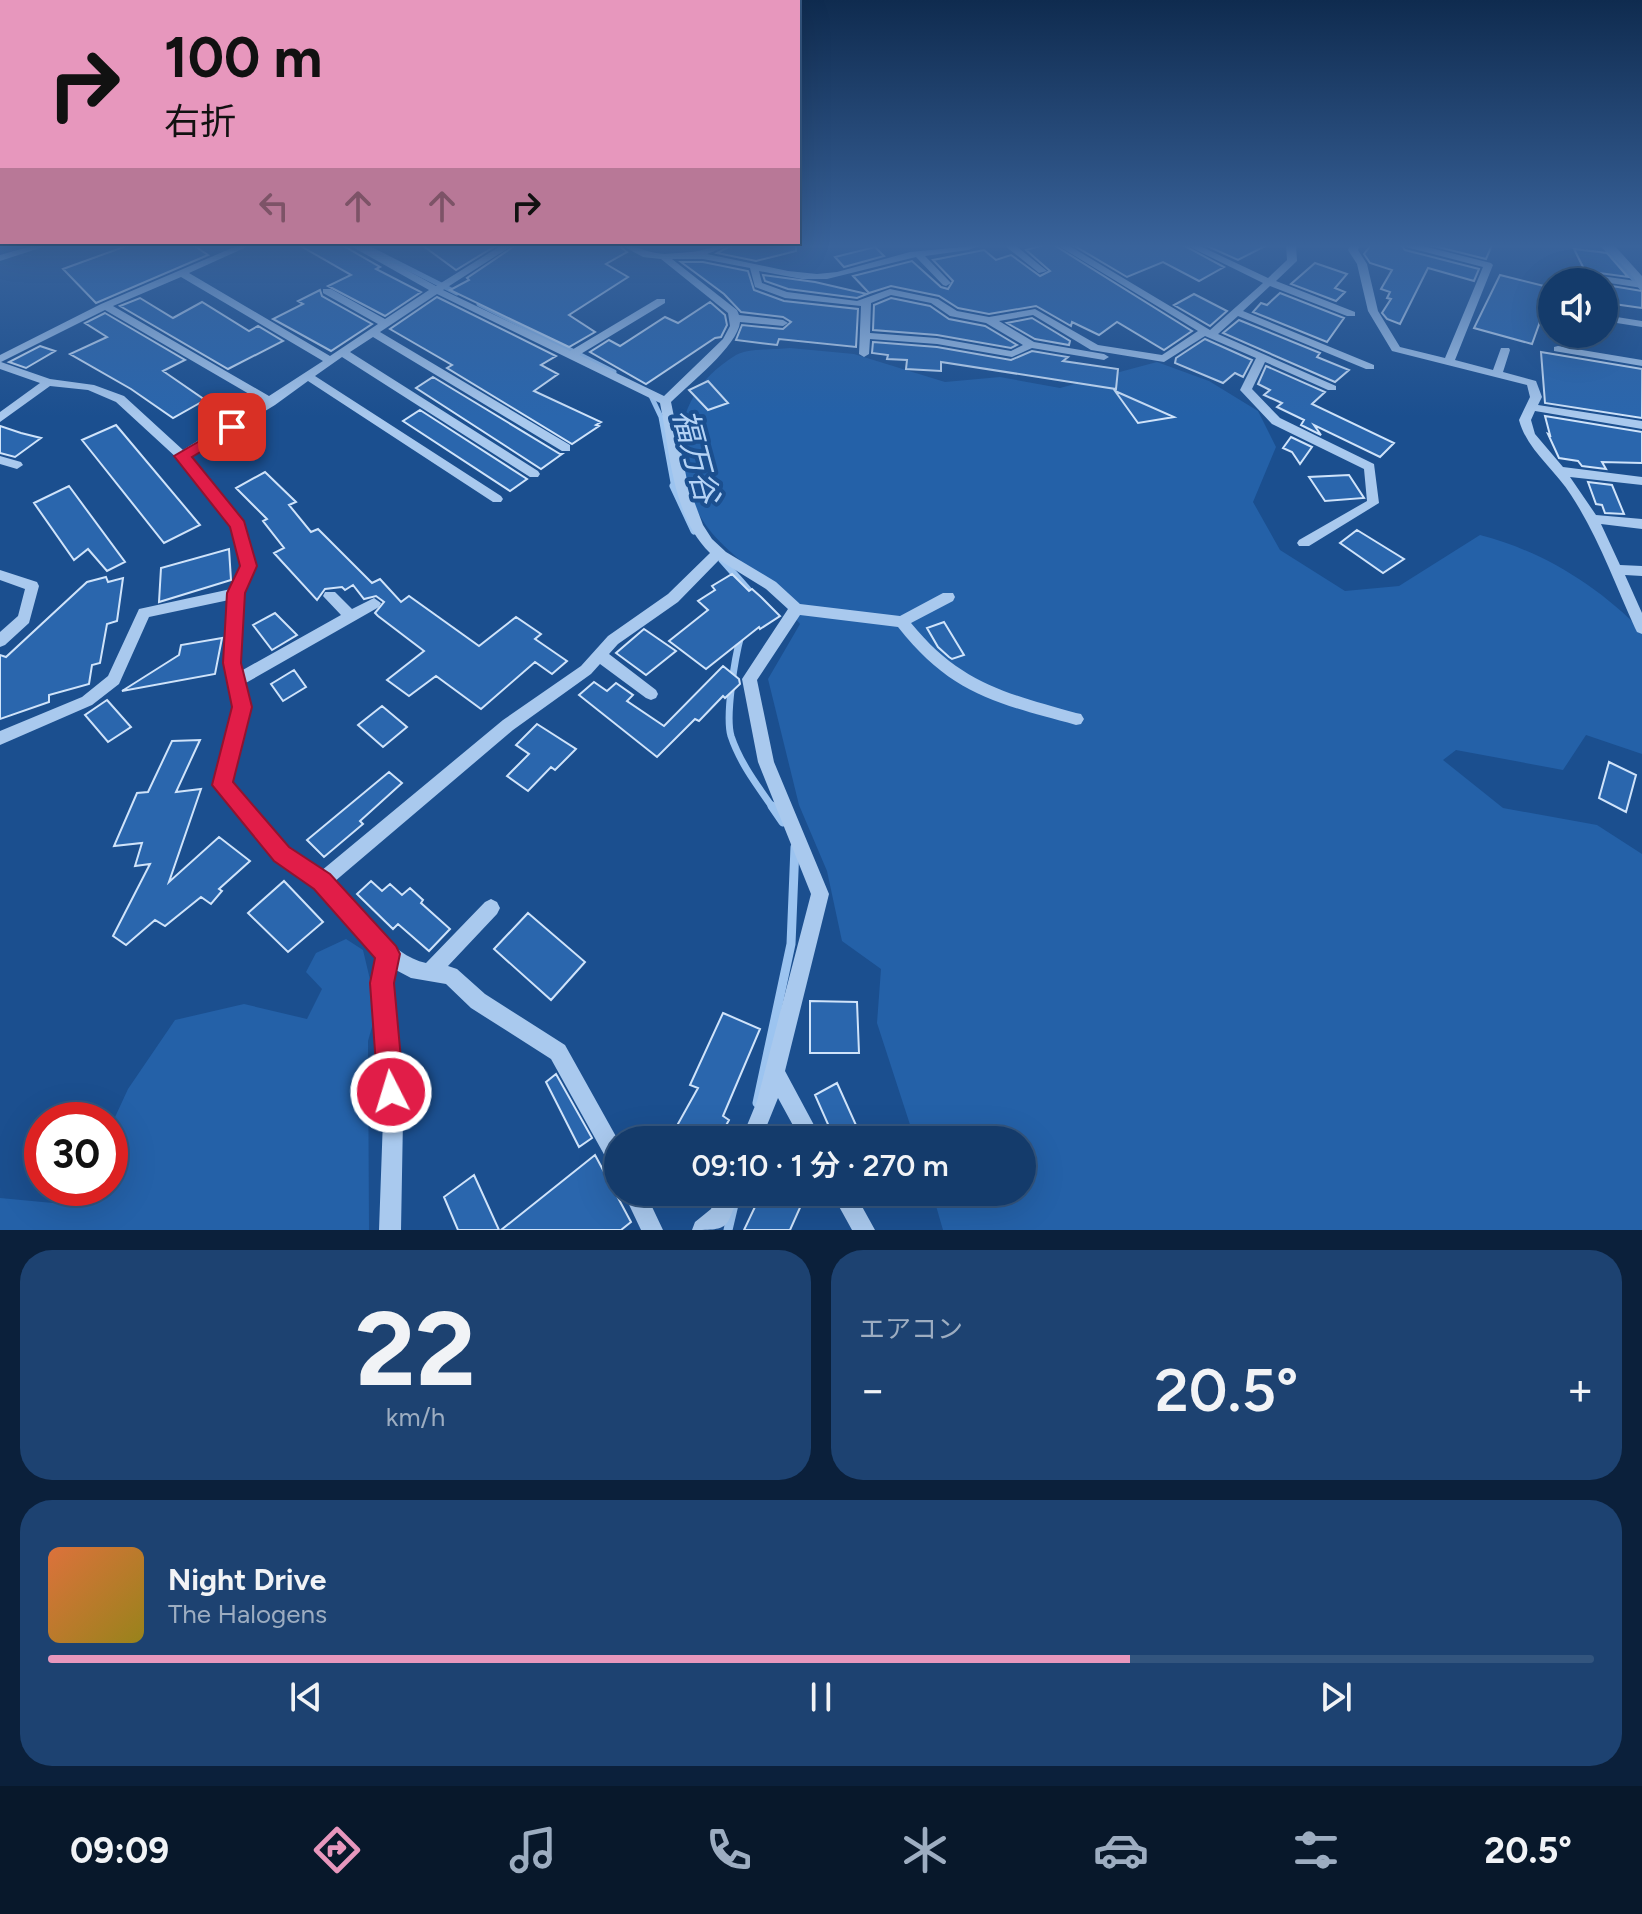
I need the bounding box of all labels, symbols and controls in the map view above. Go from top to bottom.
text: 100 m [164,24,322,91]
icon: right [32,32,136,136]
text: 右折 [164,100,236,143]
icon: left [252,184,296,228]
icon: ahead [336,184,380,228]
icon: ahead [420,184,464,228]
icon: right [504,184,548,228]
map controls [1538,268,1618,348]
button: sound [1538,268,1618,348]
pin [198,393,266,461]
icon: arrive [210,405,254,449]
water label: 福万谷 [665,405,728,510]
position arrow [349,1050,433,1134]
speed limit sign: 30 [24,1102,128,1206]
text: 09:10 · 1 分 · 270 m [691,1147,949,1184]
text: 22 [355,1286,476,1411]
text: エアコン [859,1313,963,1345]
text: 20.5° [1155,1354,1299,1426]
text: − [859,1363,886,1416]
text: + [1567,1363,1594,1416]
text: km/h [386,1401,445,1433]
text: Night Drive [168,1561,326,1598]
text: The Halogens [168,1598,327,1630]
icon: previous [284,1675,328,1719]
icon: pause [799,1675,843,1719]
icon: next [1314,1675,1358,1719]
icon: directions [309,1822,365,1878]
icon: music [505,1822,561,1878]
icon: phone [701,1822,757,1878]
icon: climate [897,1822,953,1878]
icon: car [1093,1822,1149,1878]
icon: filters [1288,1822,1344,1878]
text: 09:09 [70,1829,169,1872]
text: 20.5° [1484,1829,1572,1872]

